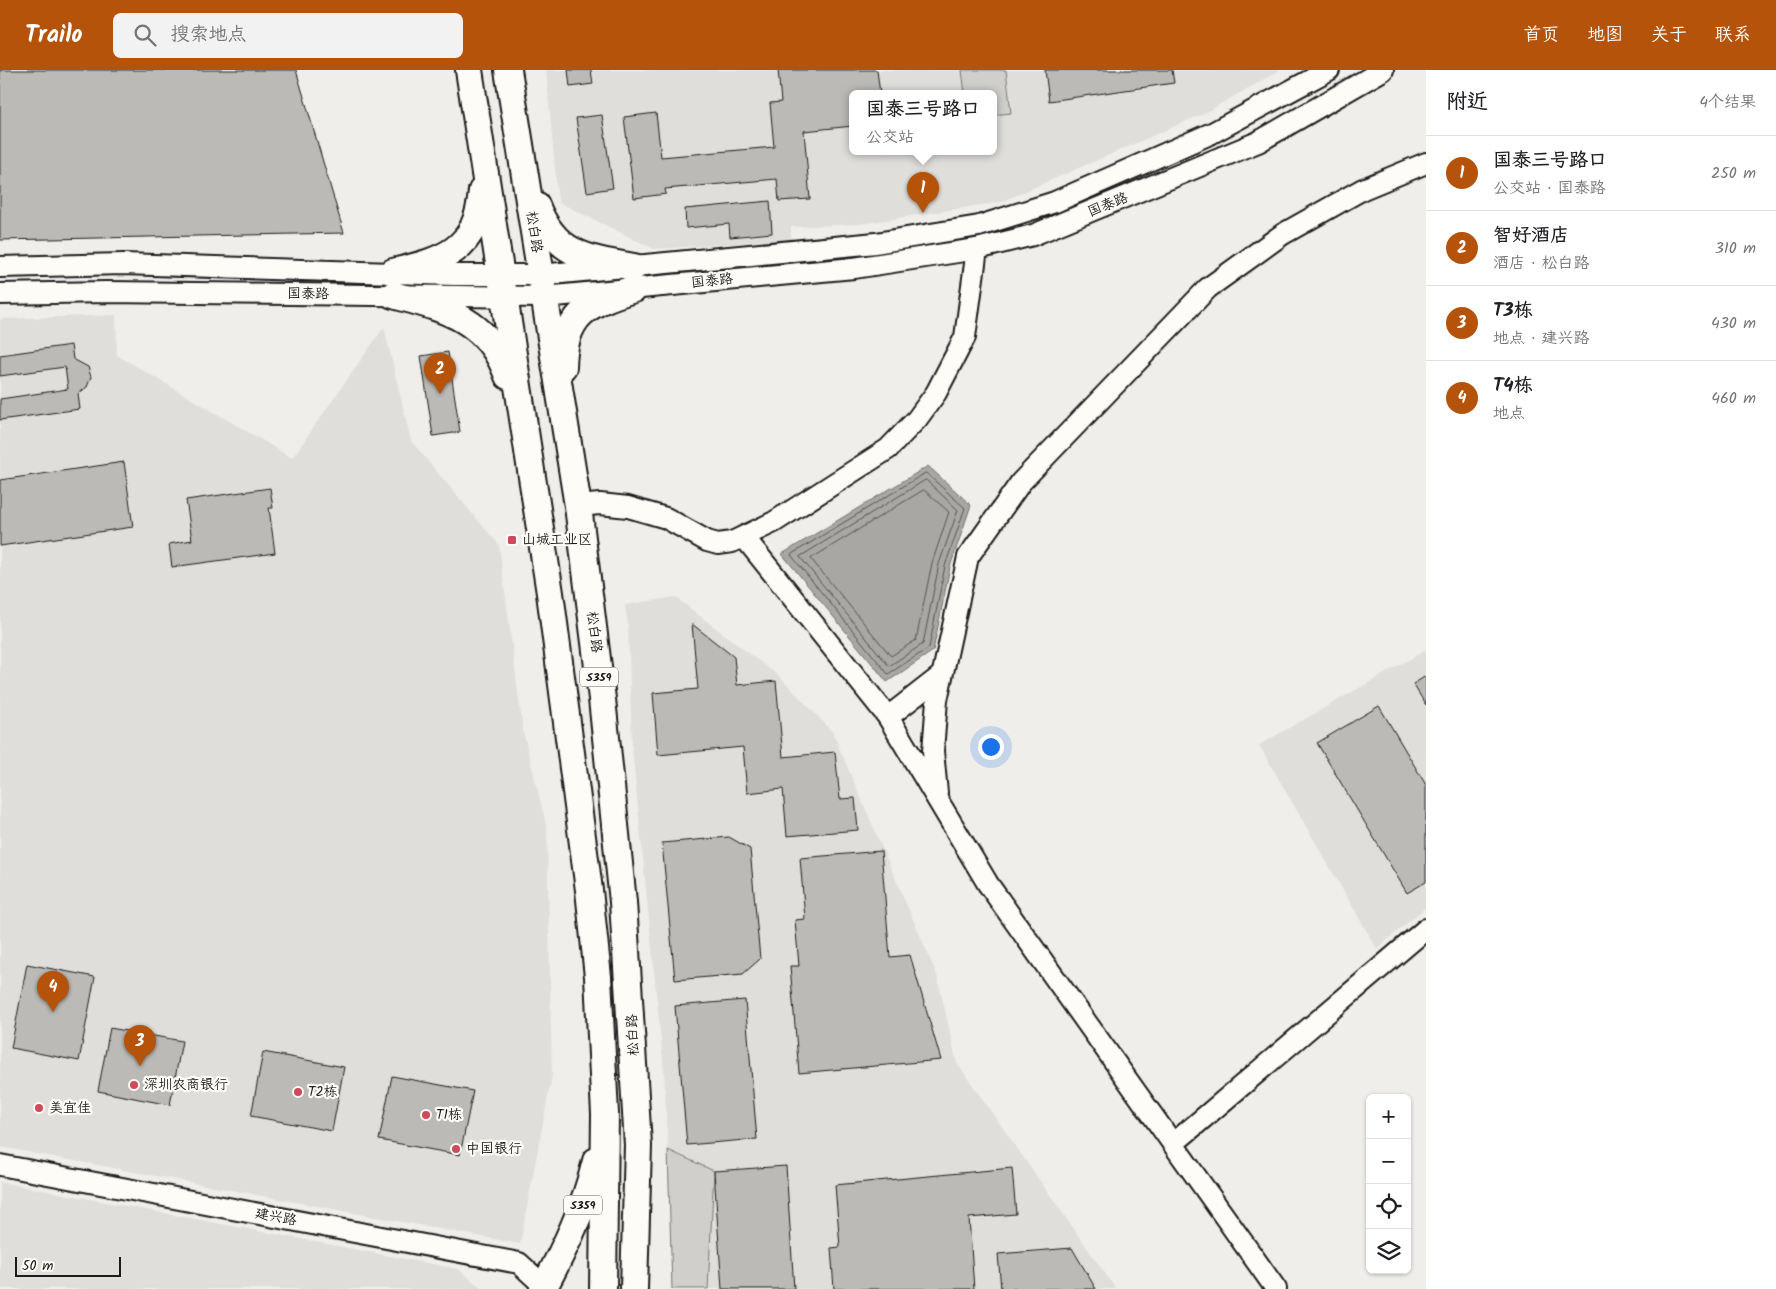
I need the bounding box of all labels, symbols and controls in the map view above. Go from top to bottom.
search box [113,13,463,58]
text: Trailo [25,16,83,55]
text: 搜索地点 [171,20,247,50]
icon: search [131,21,159,49]
text: 首页 [1523,21,1559,50]
text: 地图 [1587,21,1623,50]
text: 关于 [1651,21,1687,50]
text: 联系 [1715,21,1751,50]
text: 附近 [1446,86,1488,119]
popup [849,90,997,155]
text: 4个结果 [1699,90,1756,115]
text: 国泰三号路口 [866,95,980,125]
text: 公交站 [866,125,914,150]
text: 国泰三号路口 [1493,146,1607,176]
text: 1 [1460,161,1464,186]
text: 250 m [1711,161,1756,186]
pin: 1 [907,172,939,213]
text: 公交站 · 国泰路 [1493,176,1606,201]
street label: 国泰路 [1084,187,1132,223]
street label: 松白路 [520,210,548,254]
text: 智好酒店 [1493,221,1569,251]
text: 2 [1457,236,1467,261]
text: 310 m [1715,236,1756,261]
text: 酒店 · 松白路 [1493,251,1590,276]
street label: 国泰路 [690,268,734,294]
street label: 国泰路 [287,283,329,305]
text: T3栋 [1493,296,1533,326]
text: 3 [1458,311,1466,336]
text: 430 m [1711,311,1756,336]
text: 地点 · 建兴路 [1493,326,1590,351]
pin: 2 [424,353,456,394]
text: T4栋 [1493,371,1533,401]
text: 4 [1458,386,1466,411]
text: 460 m [1711,386,1756,411]
text: 地点 [1493,401,1525,426]
place label: 山城工业区 [522,529,592,551]
marker: 山城工业区 [506,534,518,546]
street label: 松白路 [581,610,607,654]
road number: S359 [580,668,618,686]
your location [978,734,1004,760]
pin: 4 [37,971,69,1012]
street label: 松白路 [621,1013,645,1057]
pin: 3 [124,1025,156,1066]
place label: 深圳农商银行 [144,1074,228,1096]
marker: 深圳农商银行 [128,1079,140,1091]
place label: T2栋 [308,1081,338,1103]
marker: T2栋 [292,1086,304,1098]
map controls [1366,1094,1411,1274]
button: + [1366,1094,1411,1139]
place label: 美宜佳 [49,1097,91,1119]
marker: 美宜佳 [33,1102,45,1114]
place label: T1栋 [436,1104,462,1126]
marker: T1栋 [420,1109,432,1121]
place label: 中国银行 [466,1138,522,1160]
button: − [1366,1139,1411,1184]
marker: 中国银行 [450,1143,462,1155]
button: locate [1366,1184,1411,1229]
road number: S359 [564,1196,602,1214]
street label: 建兴路 [253,1202,299,1232]
button: layers [1366,1229,1411,1274]
scale bar [15,1254,121,1277]
text: 50 m [22,1255,53,1277]

